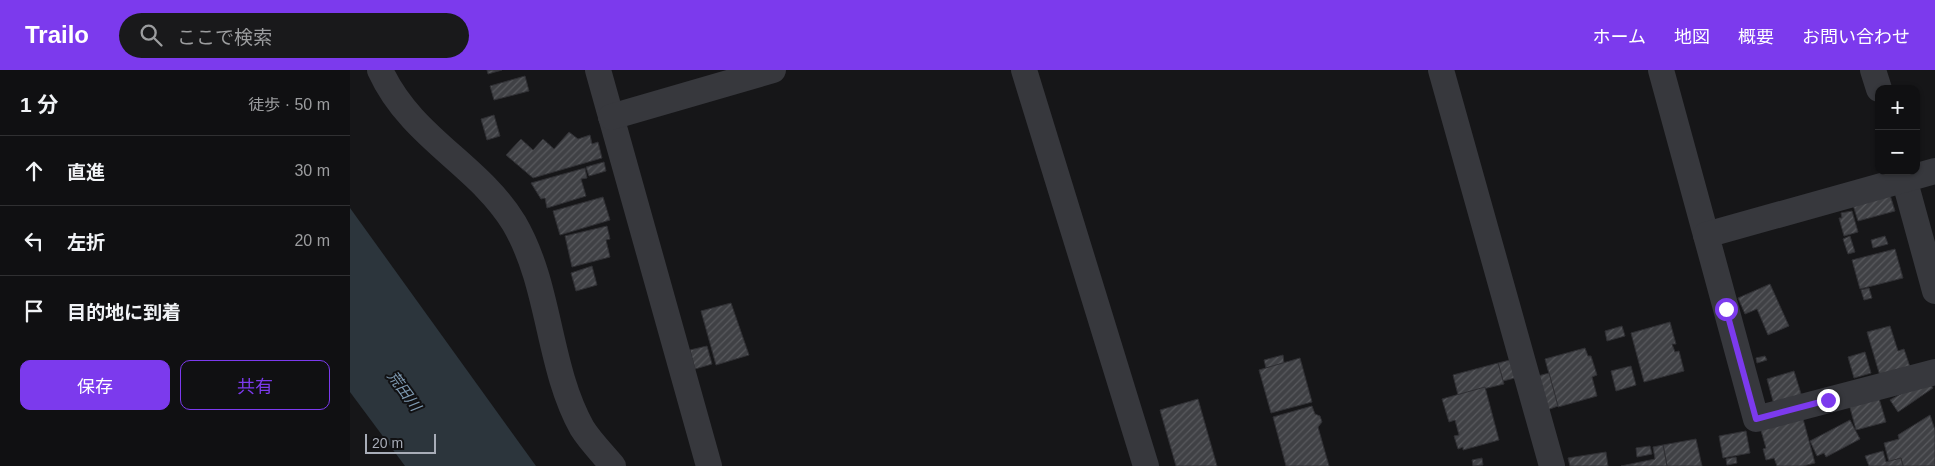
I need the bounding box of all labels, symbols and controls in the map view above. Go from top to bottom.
search box [119,13,469,58]
text: Trailo [25,21,89,48]
icon: search [137,21,165,49]
text: ここで検索 [177,27,272,48]
text: ホーム [1593,27,1646,47]
text: 地図 [1674,27,1710,47]
text: 概要 [1738,27,1774,47]
text: お問い合わせ [1802,27,1910,47]
map controls [1875,85,1920,175]
button: + [1875,85,1920,130]
text: 1 分 [20,93,59,116]
text: 徒歩 · 50 m [248,96,330,113]
button: − [1875,130,1920,175]
icon: ahead [20,157,48,185]
text: 直進 [67,162,105,183]
text: 30 m [294,162,330,179]
icon: left [20,227,48,255]
text: 左折 [67,232,105,253]
text: 20 m [294,232,330,249]
icon: arrive [20,297,48,325]
route start [1715,298,1738,321]
text: 目的地に到着 [67,302,181,323]
button: 保存 [20,360,170,410]
button: 共有 [180,360,330,410]
water label: 荒田川 [384,368,426,416]
route end [1817,389,1840,412]
scale bar [365,431,436,454]
text: 20 m [372,435,403,451]

